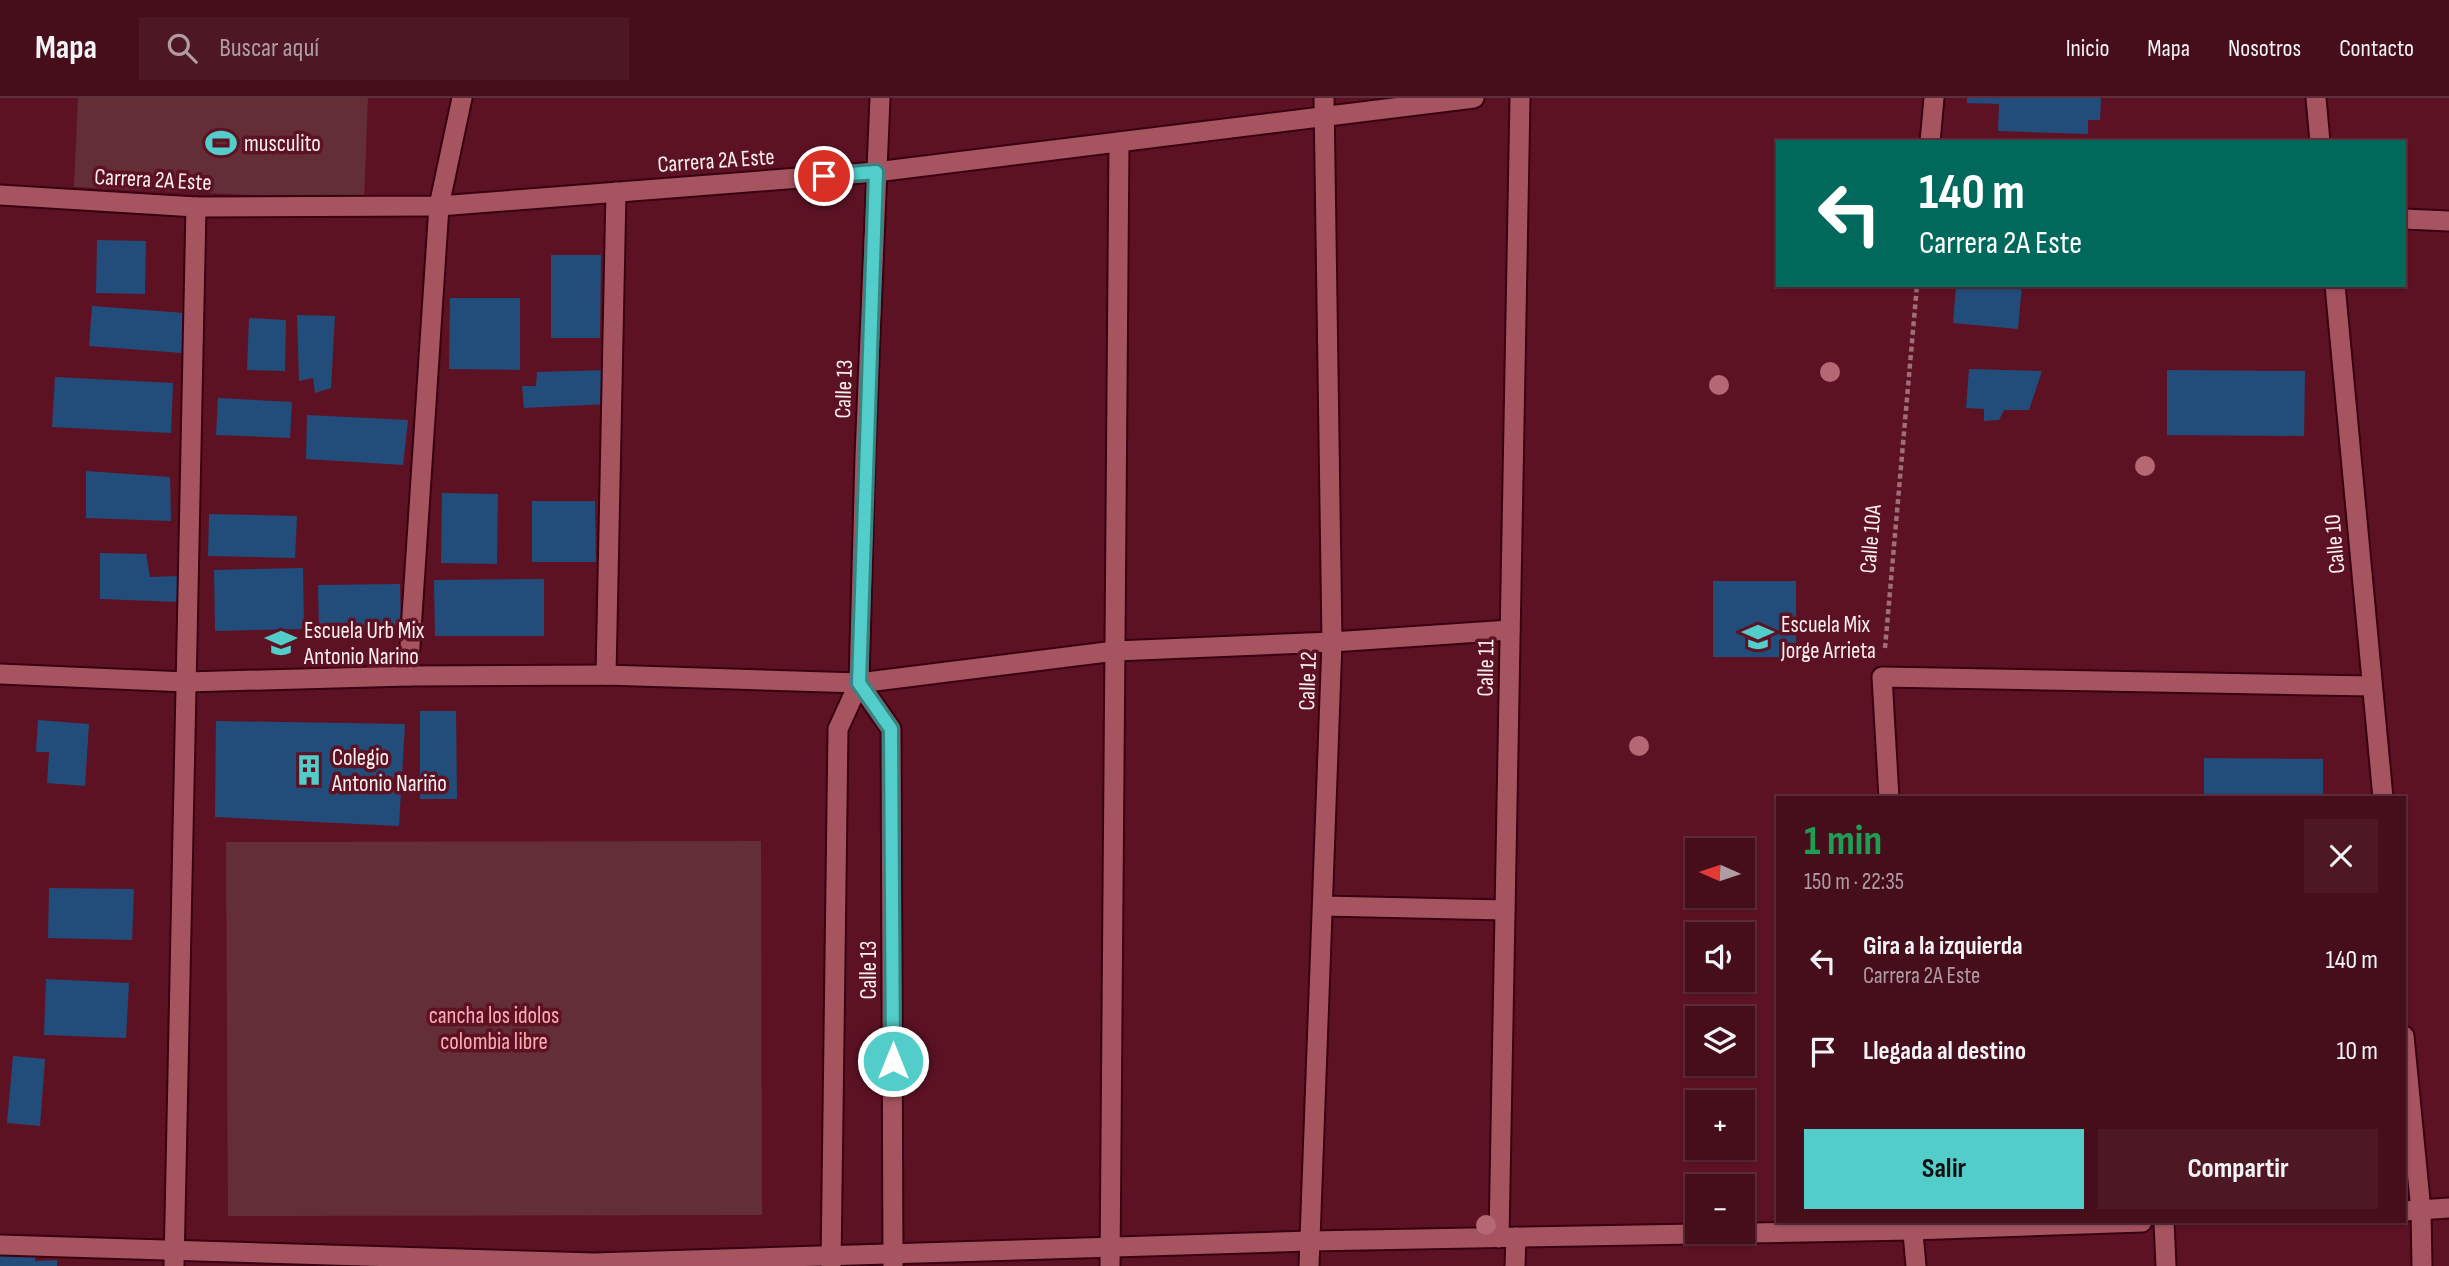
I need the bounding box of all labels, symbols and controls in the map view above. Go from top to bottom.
search box [139,17,629,80]
text: Mapa [35,28,97,68]
icon: search [163,29,201,67]
text: Buscar aquí [219,33,319,64]
text: Inicio [2066,34,2109,63]
text: Mapa [2147,34,2190,63]
text: Nosotros [2228,34,2301,63]
text: Contacto [2339,34,2414,63]
sports icon: musculito [204,126,238,160]
place label: musculito [244,130,321,158]
street label: Carrera 2A Este [657,143,776,179]
pin [794,146,854,206]
icon: arrive [805,157,843,195]
street label: Carrera 2A Este [94,163,212,197]
text: 140 m [1919,164,2025,223]
icon: left [1804,168,1895,259]
text: Carrera 2A Este [1919,224,2082,263]
street label: Calle 13 [829,359,859,419]
street label: Calle 10A [1854,503,1888,575]
street label: Calle 10 [2318,513,2352,575]
place label: Escuela Mix Jorge Arrieta [1780,611,1876,665]
place label: Escuela Urb Mix Antonio Narino [303,617,425,671]
school or university icon: Escuela Mix Jorge Arrieta [1741,620,1775,654]
school or university icon: Escuela Urb Mix Antonio Narino [264,626,298,660]
street label: Calle 11 [1472,639,1500,697]
street label: Calle 12 [1293,651,1323,711]
place label: Colegio Antonio Nariño [331,744,447,798]
building icon: Colegio Antonio Nariño [292,753,326,787]
text: 1 min [1804,816,1882,867]
button: close [2304,819,2378,893]
north arrow [1685,838,1755,908]
map controls [1685,838,1755,1244]
text: 150 m · 22:35 [1804,868,1904,896]
button: sound [1685,922,1755,992]
text: Gira a la izquierda [1863,931,2023,962]
street label: Calle 13 [855,941,883,999]
icon: left [1804,942,1842,980]
text: 140 m [2326,945,2378,976]
text: Carrera 2A Este [1863,962,1980,990]
park label: cancha los idolos colombia libre [429,1002,559,1056]
button: layers [1685,1006,1755,1076]
position arrow [856,1024,930,1098]
icon: arrive [1804,1033,1842,1071]
text: Llegada al destino [1863,1036,2026,1067]
text: 10 m [2336,1036,2378,1067]
button: + [1685,1090,1755,1160]
button: Salir [1804,1129,2084,1209]
button: Compartir [2098,1129,2378,1209]
button: − [1685,1174,1755,1244]

